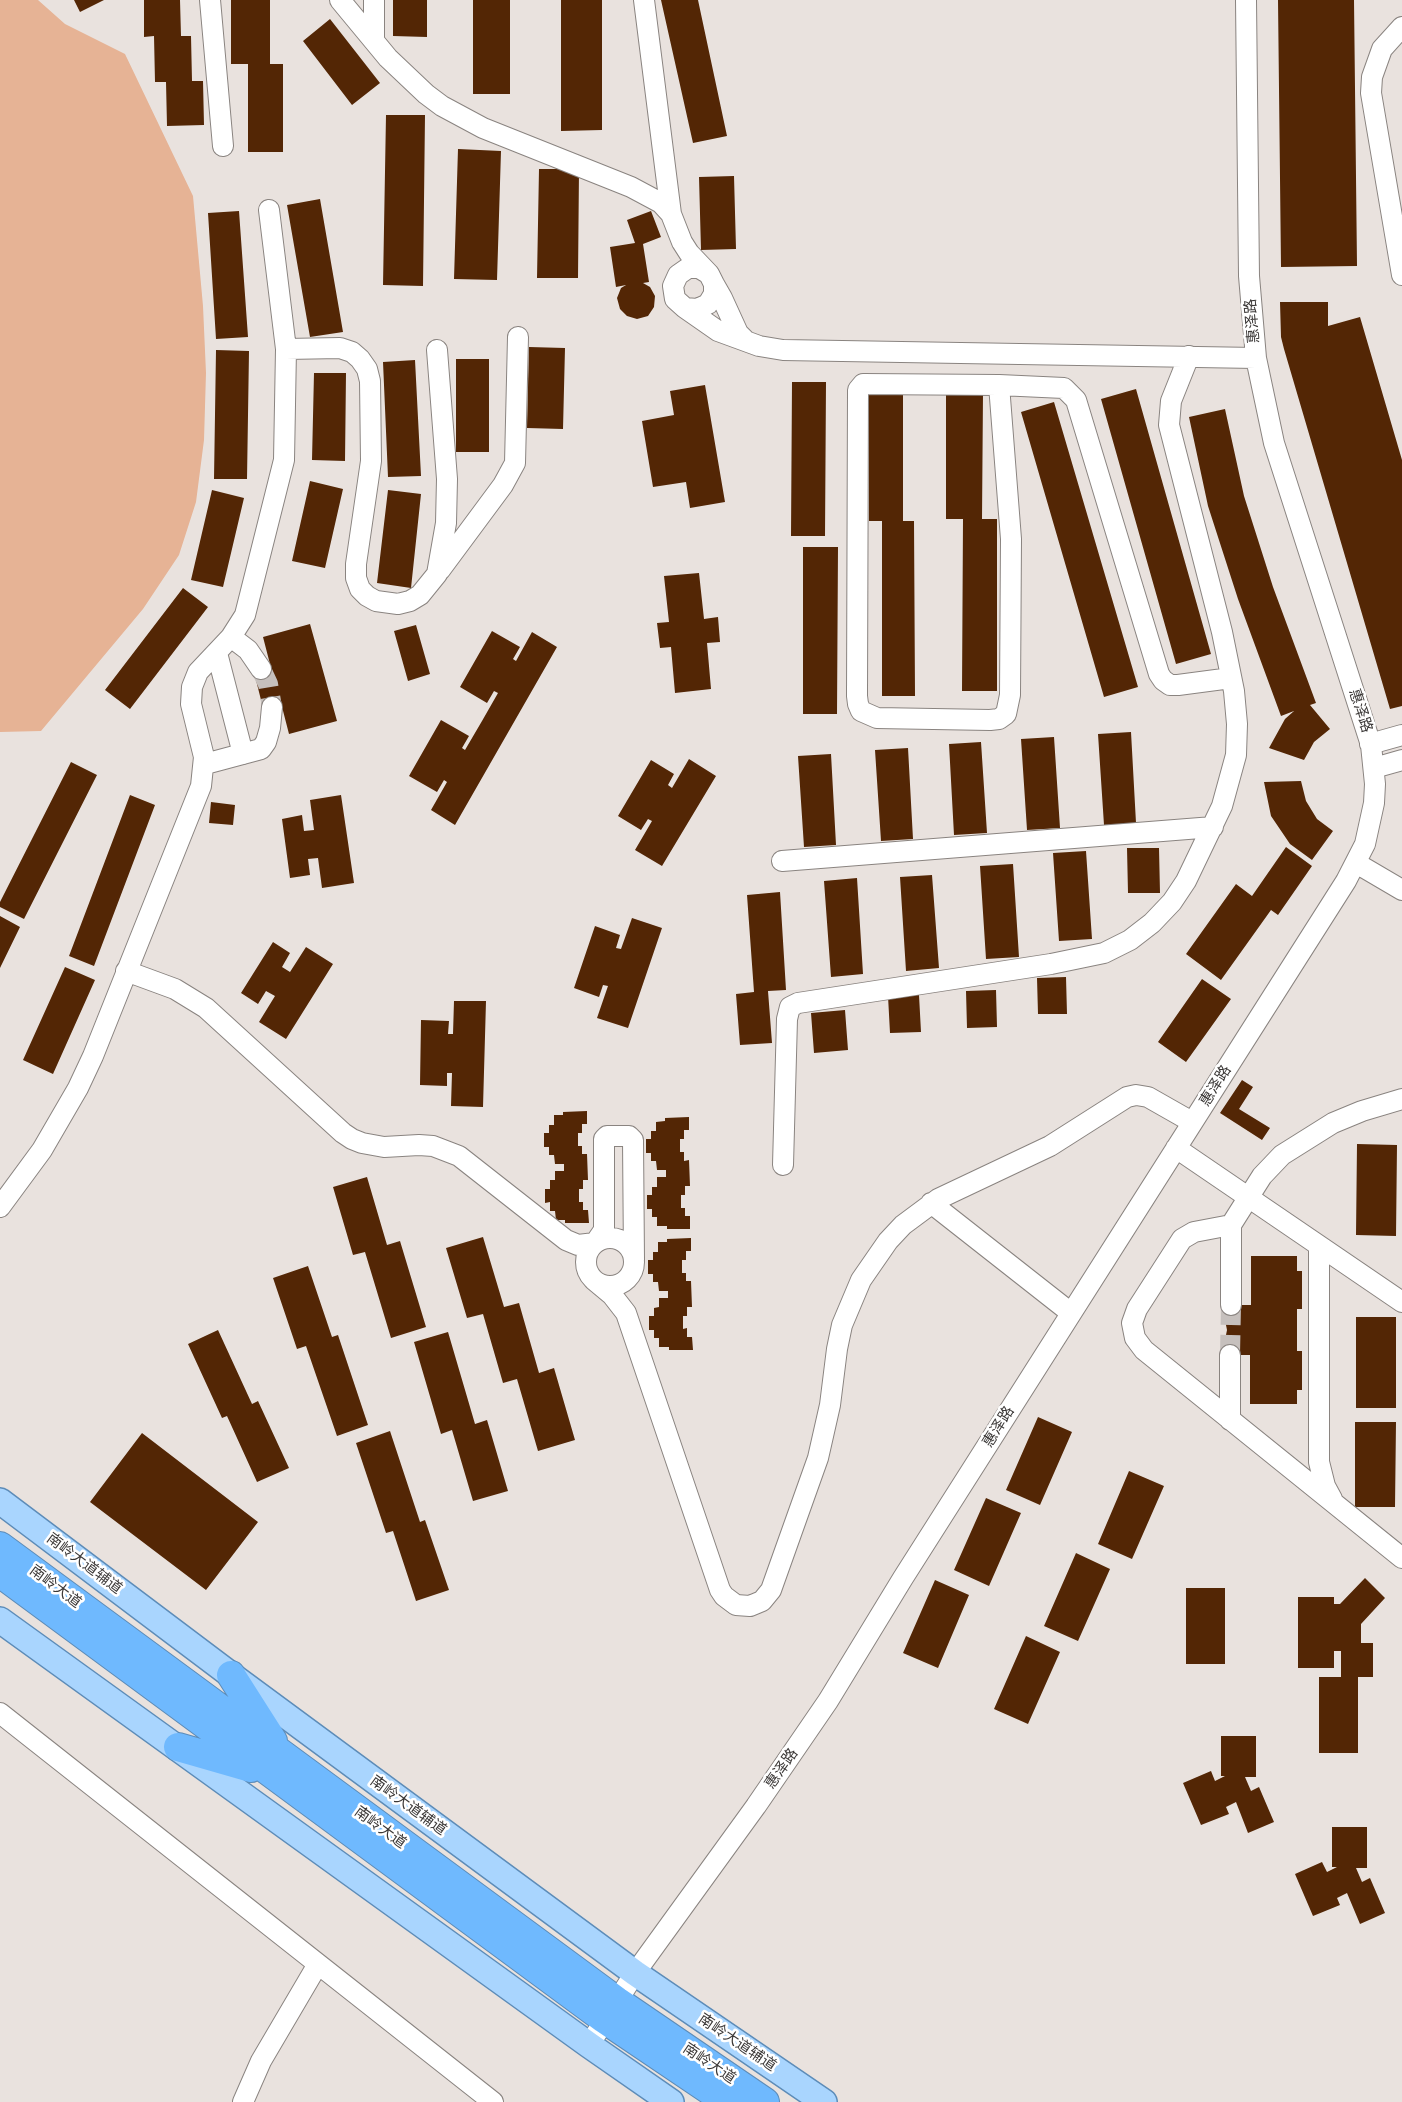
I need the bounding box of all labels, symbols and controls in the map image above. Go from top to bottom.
street label: 惠泽路 [1242,298,1264,344]
street label: 惠泽路 [1344,687,1376,735]
street label: 惠泽路 [1196,1062,1236,1110]
street label: 惠泽路 [979,1403,1019,1451]
street label: 南岭大道辅道 [43,1530,125,1598]
street label: 南岭大道 [26,1562,84,1612]
street label: 惠泽路 [762,1745,802,1793]
street label: 南岭大道辅道 [366,1772,450,1840]
street label: 南岭大道 [350,1803,410,1853]
street label: 南岭大道辅道 [695,2010,779,2076]
street label: 南岭大道 [679,2040,739,2088]

